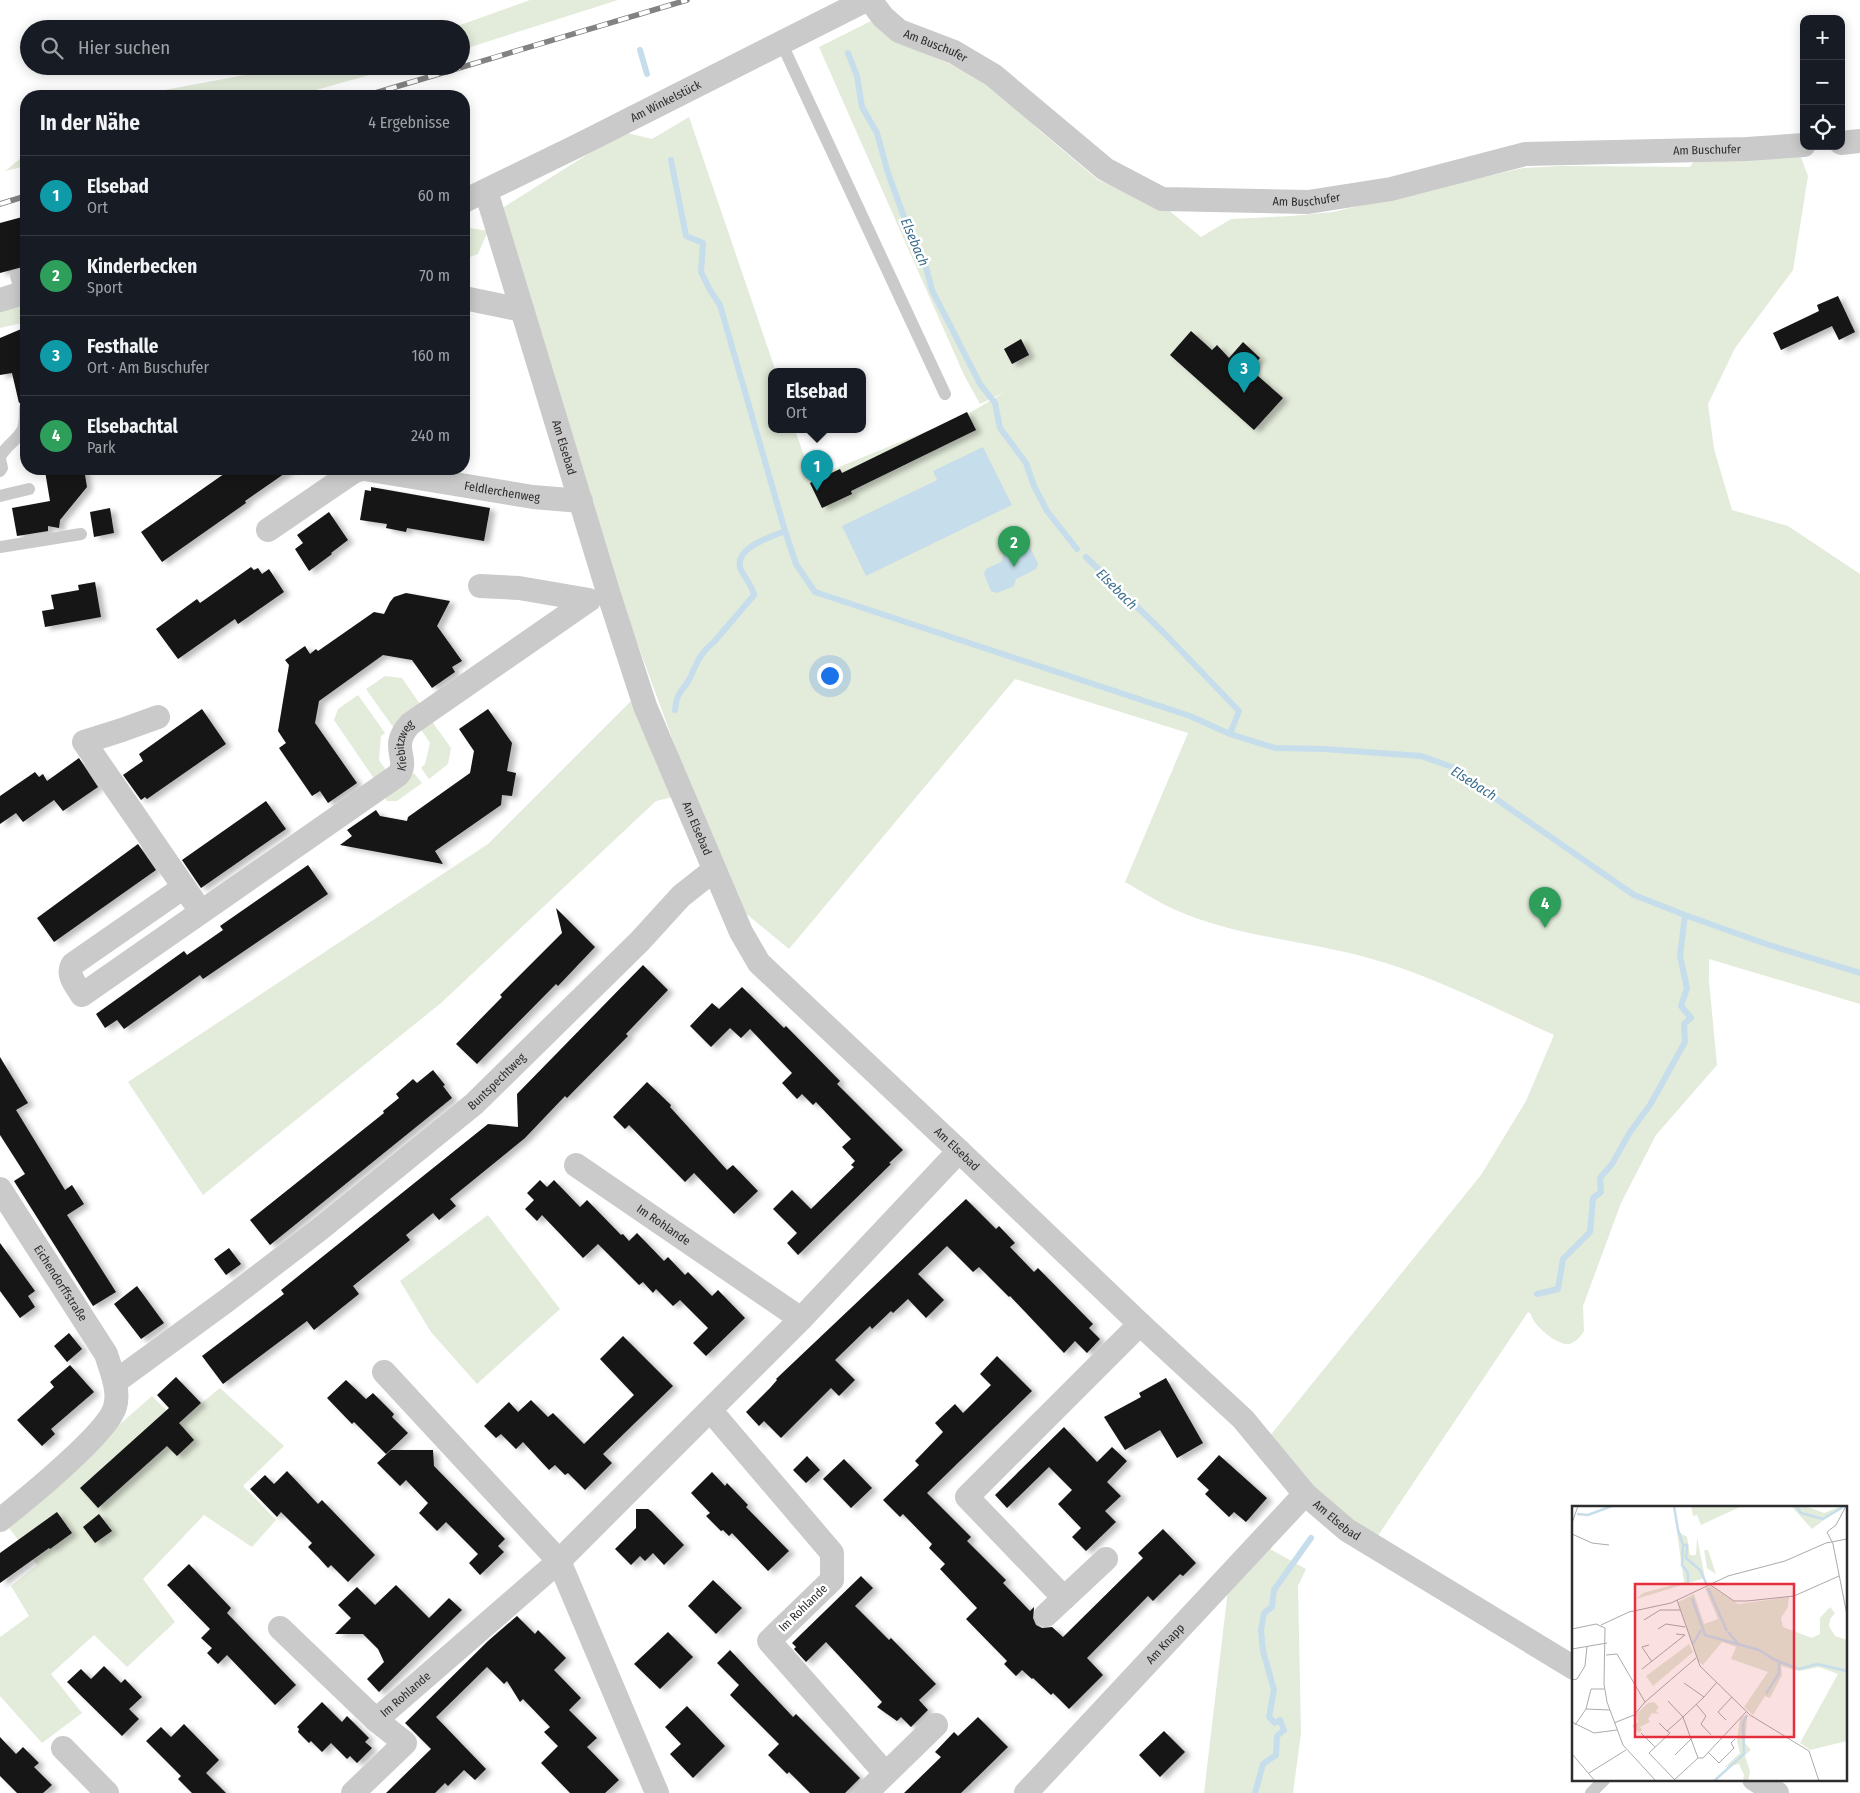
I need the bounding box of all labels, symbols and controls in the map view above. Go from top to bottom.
map controls [1800,15,1845,150]
button: + [1800,15,1845,60]
search box [20,20,470,75]
street label: Am Buschufer [902,26,971,66]
icon: search [38,34,66,62]
text: Hier suchen [78,36,170,59]
button: − [1800,60,1845,105]
street label: Am Winkelstück [628,77,704,125]
button: locate [1800,105,1845,150]
text: In der Nähe [40,110,140,136]
text: 4 Ergebnisse [368,113,450,132]
street label: Am Buschufer [1673,142,1742,158]
text: Elsebad [87,175,149,198]
text: 1 [53,186,59,205]
text: 60 m [418,186,450,205]
street label: Am Buschufer [1272,190,1342,209]
text: Ort [87,198,108,217]
water label: Elsebach [897,216,932,269]
text: Kinderbecken [87,255,197,278]
text: 2 [52,266,60,285]
text: 70 m [419,266,450,285]
text: Sport [87,278,123,297]
text: Festhalle [87,335,158,358]
text: 3 [52,346,60,365]
text: 160 m [411,346,450,365]
pin: 3 [1228,352,1260,393]
text: Ort · Am Buschufer [87,358,209,377]
popup [768,368,866,433]
text: Elsebad [786,380,848,403]
text: Ort [786,403,807,422]
text: Elsebachtal [87,415,178,438]
street label: Am Elsebad [549,418,579,477]
text: 4 [52,426,60,445]
text: 240 m [411,426,450,445]
text: Park [87,438,115,457]
pin: 1 [801,450,833,491]
street label: Feldlerchenweg [463,479,541,505]
pin: 2 [998,526,1030,567]
water label: Elsebach [1093,565,1141,613]
your location [817,663,843,689]
street label: Kiebitzweg [393,716,417,773]
water label: Elsebach [1448,762,1500,804]
street label: Am Elsebad [679,800,715,857]
pin: 4 [1529,887,1561,928]
street label: Buntspechtweg [465,1050,529,1113]
street label: Am Elsebad [931,1124,982,1174]
street label: Im Rohlande [634,1202,693,1248]
street label: Eichendorffstraße [31,1243,90,1324]
street label: Am Elsebad [1310,1497,1363,1543]
inset map [1572,1506,1848,1780]
street label: Im Rohlande [776,1581,830,1635]
street label: Am Knapp [1143,1621,1187,1667]
street label: Im Rohlande [377,1669,433,1720]

